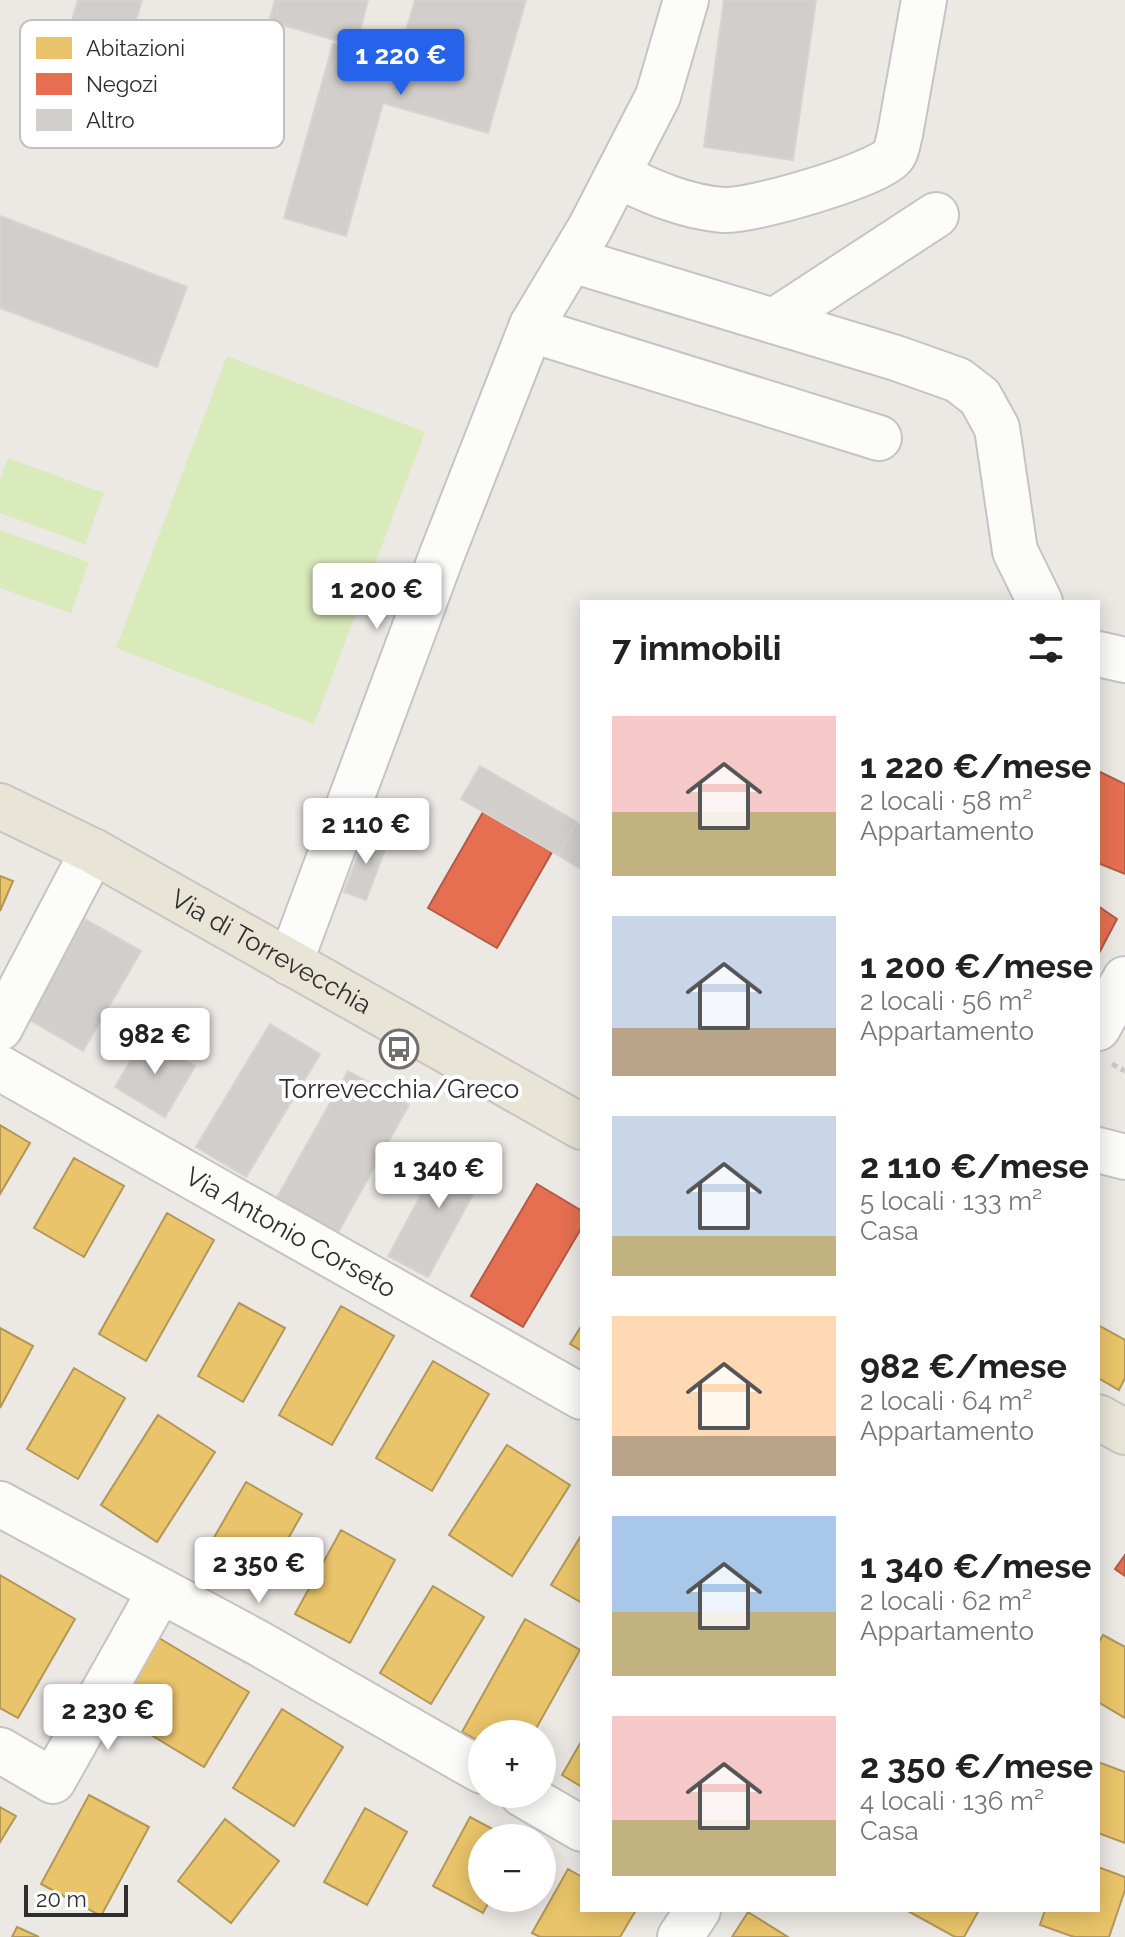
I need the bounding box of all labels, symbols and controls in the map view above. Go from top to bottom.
legend [20,20,284,148]
pin: 1 220 € [327,29,475,97]
text: Abitazioni [86,35,185,61]
text: 1 220 € [355,40,447,70]
text: Negozi [86,71,158,97]
text: Altro [86,107,135,133]
pin: 1 200 € [303,563,451,631]
text: 1 200 € [331,574,423,604]
icon: filters [1024,626,1068,670]
text: 7 immobili [612,628,782,668]
text: 1 220 €/mese [860,746,1091,786]
icon: home [676,748,772,844]
text: 2 locali · 58 m² [860,786,1032,816]
pin: 2 110 € [292,798,440,866]
text: 2 110 € [321,809,411,839]
text: Appartamento [860,816,1034,846]
street label: Via di Torrevecchia [166,883,377,1020]
text: 1 200 €/mese [860,946,1093,986]
icon: home [676,948,772,1044]
text: 2 locali · 56 m² [860,986,1033,1016]
pin: 982 € [99,1008,211,1076]
text: Appartamento [860,1016,1034,1046]
text: 982 € [119,1019,191,1049]
bus stop icon: Torrevecchia/Greco [378,1028,420,1070]
place label: Torrevecchia/Greco [279,1074,519,1104]
pin: 1 340 € [365,1142,513,1210]
text: 2 110 €/mese [860,1146,1089,1186]
icon: home [676,1148,772,1244]
text: 1 340 € [393,1153,485,1183]
street label: Via Antonio Corseto [180,1161,401,1304]
text: 5 locali · 133 m² [860,1186,1042,1216]
text: Casa [860,1216,919,1246]
text: 982 €/mese [860,1346,1067,1386]
icon: home [676,1348,772,1444]
text: 2 locali · 64 m² [860,1386,1033,1416]
text: Appartamento [860,1416,1034,1446]
pin: 2 350 € [185,1537,333,1605]
text: 1 340 €/mese [860,1546,1091,1586]
text: 2 350 € [213,1548,305,1578]
icon: home [676,1548,772,1644]
text: 2 locali · 62 m² [860,1586,1032,1616]
text: Appartamento [860,1616,1034,1646]
pin: 2 230 € [34,1684,182,1752]
text: 2 230 € [61,1695,155,1725]
map controls [468,1720,556,1912]
button: + [468,1720,556,1808]
text: 2 350 €/mese [860,1746,1093,1786]
icon: home [676,1748,772,1844]
text: 4 locali · 136 m² [860,1786,1044,1816]
text: Casa [860,1816,919,1846]
button: − [468,1824,556,1912]
scale bar [24,1881,128,1917]
text: 20 m [36,1886,87,1912]

